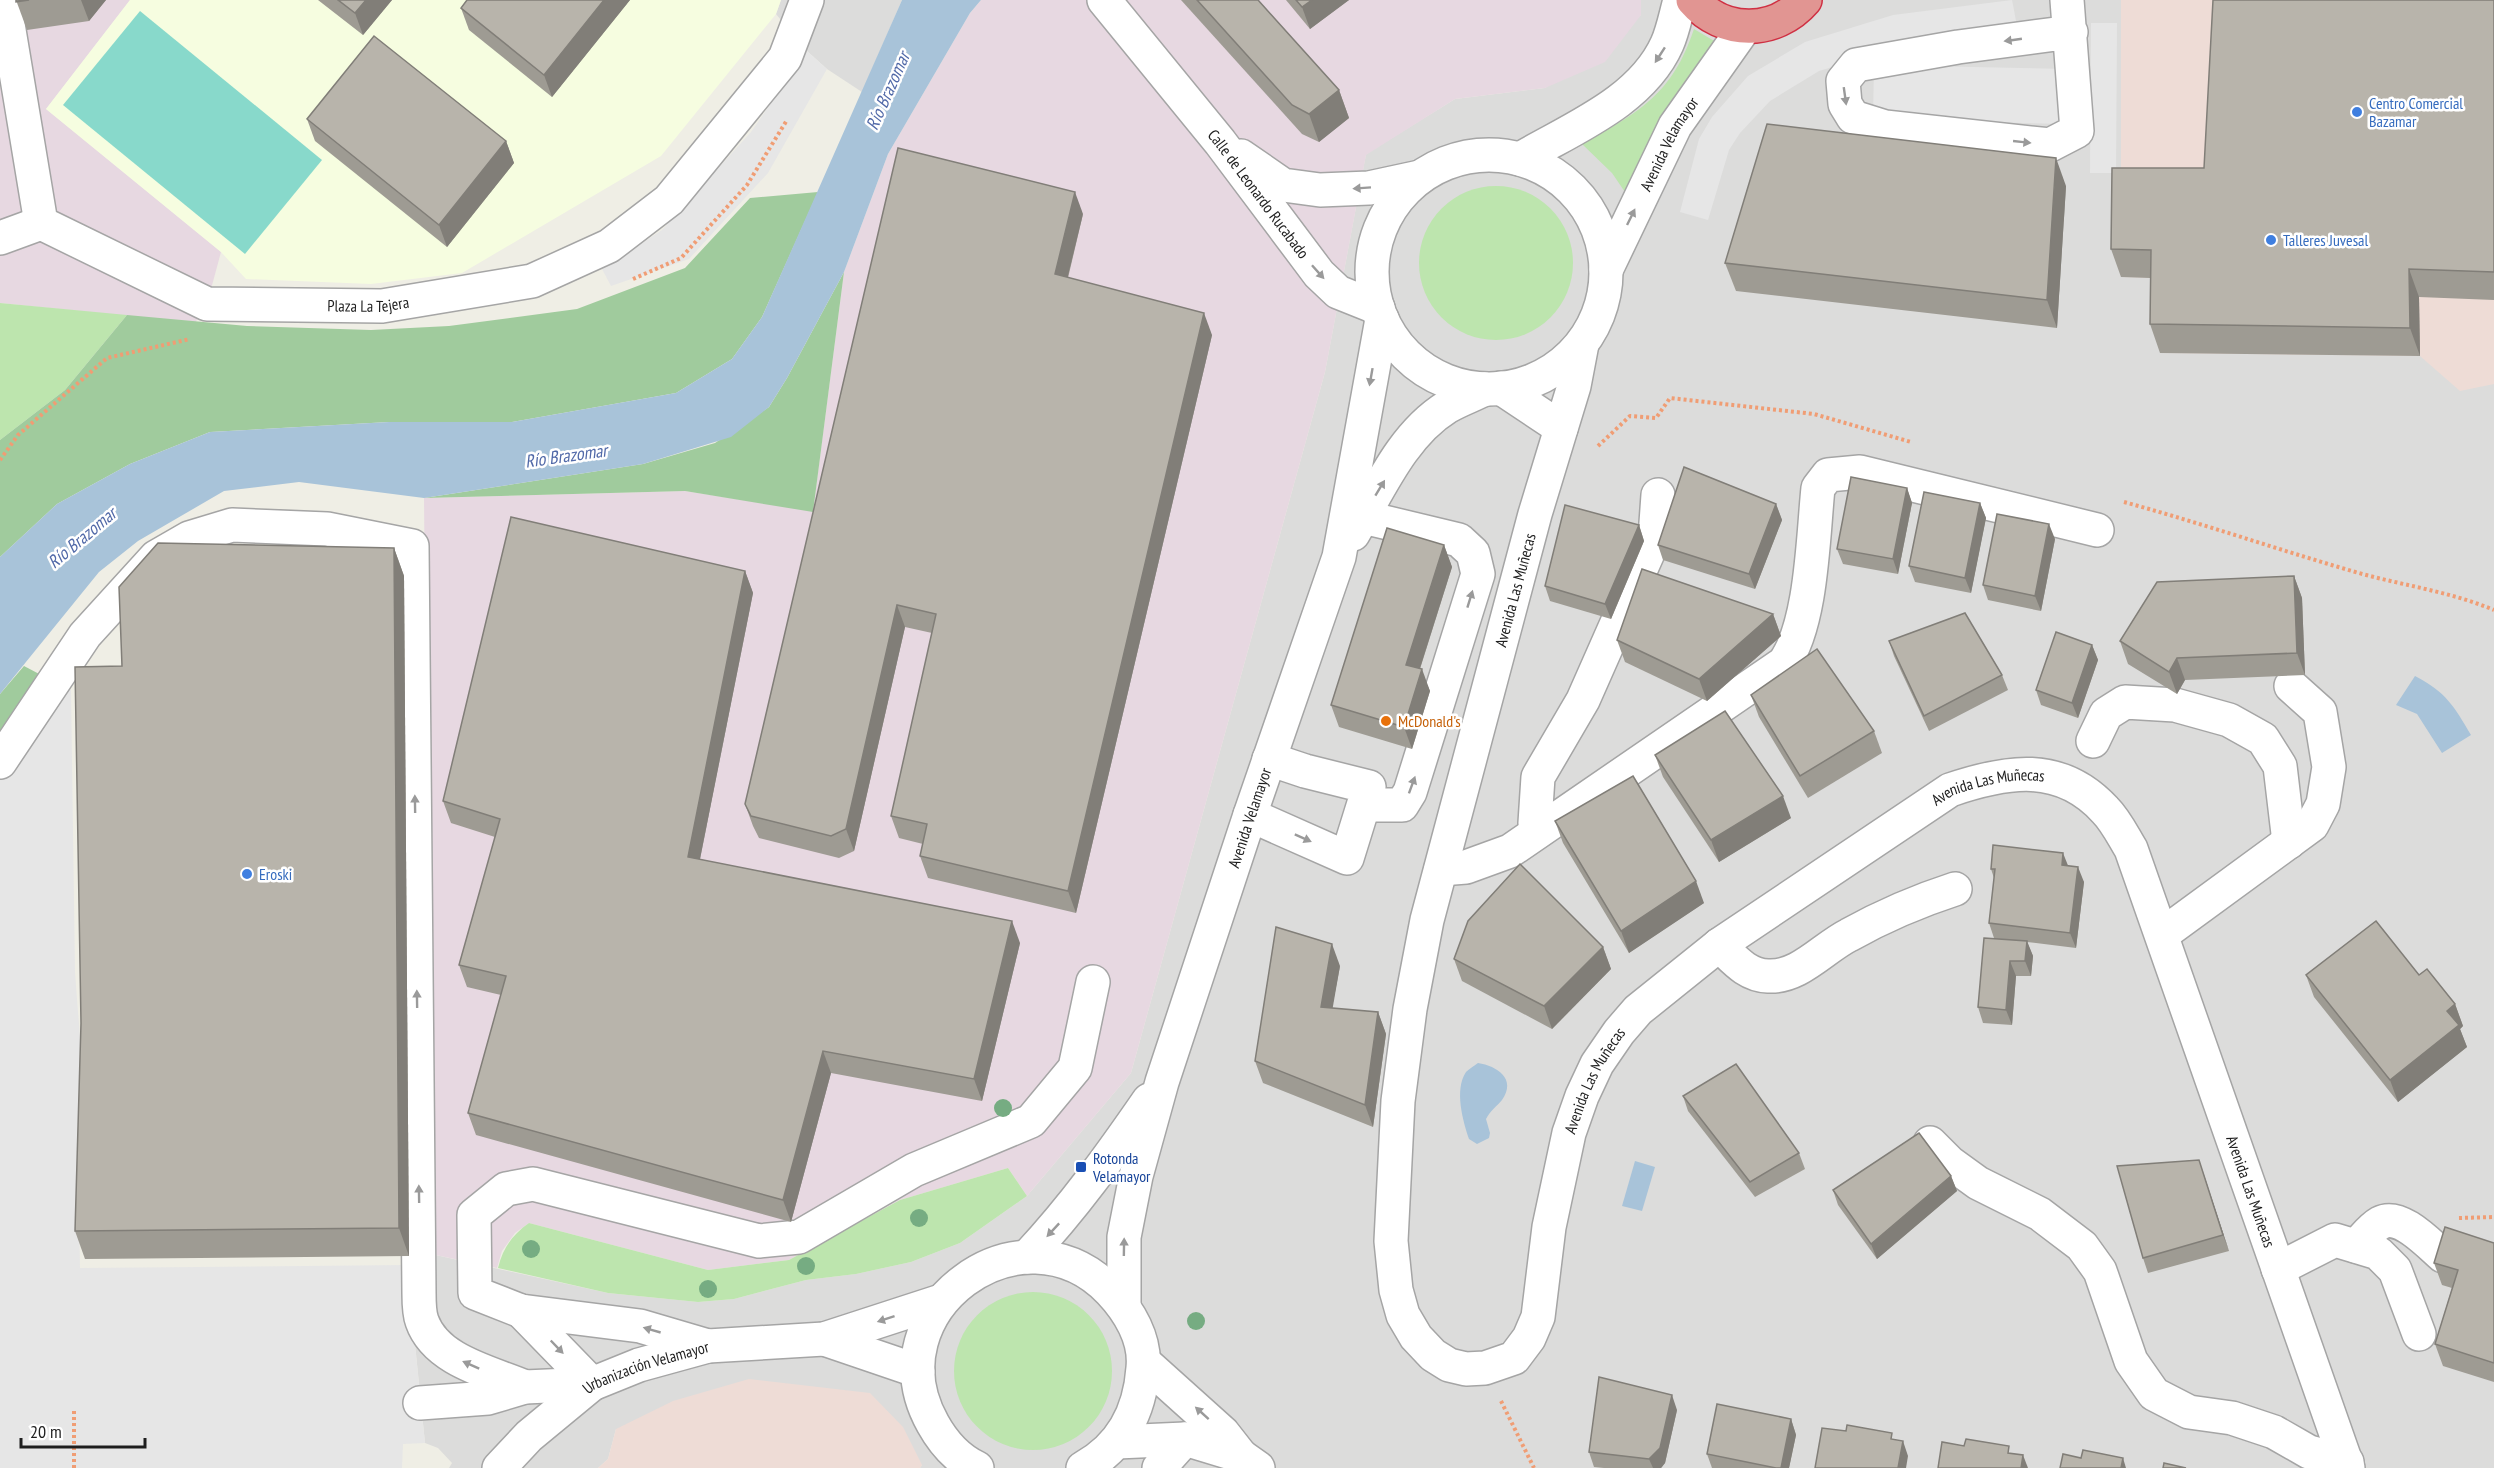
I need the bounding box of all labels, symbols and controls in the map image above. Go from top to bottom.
one-way arrow [2004,35,2023,44]
water label: Río Brazomar [860,46,916,133]
one-way arrow [1655,46,1666,63]
one-way arrow [1840,87,1849,106]
street label: Avenida Velamayor [1635,92,1703,194]
place label: Centro Comercial Bazamar [2369,93,2463,131]
marker: Centro Comercial Bazamar [2350,105,2364,119]
street label: Calle de Leonardo Rucabado [1204,125,1314,262]
one-way arrow [2013,137,2032,147]
one-way arrow [1353,183,1372,193]
one-way arrow [1627,209,1636,226]
place label: Talleres Juvesal [2283,230,2368,250]
marker: Talleres Juvesal [2264,233,2278,247]
one-way arrow [1311,265,1325,280]
street label: Plaza La Tejera [327,292,410,316]
one-way arrow [1367,368,1376,387]
water label: Río Brazomar [523,438,611,473]
one-way arrow [1375,480,1385,497]
water label: Río Brazomar [43,500,123,573]
street label: Avenida Las Muñecas [1490,531,1540,649]
one-way arrow [1466,590,1475,608]
place label: McDonald's [1398,711,1461,731]
marker: McDonald's [1379,714,1393,728]
street label: Avenida Las Muñecas [1927,764,2046,810]
street label: Avenida Velamayor [1223,765,1276,870]
one-way arrow [1407,776,1417,794]
one-way arrow [410,795,420,814]
one-way arrow [1295,834,1312,843]
place label: Eroski [259,864,292,884]
marker: Eroski [240,867,254,881]
one-way arrow [412,990,422,1009]
street label: Avenida Las Muñecas [1560,1023,1629,1136]
street label: Avenida Las Muñecas [2222,1133,2280,1250]
place label: Rotonda Velamayor [1092,1148,1151,1186]
marker: Rotonda Velamayor [1074,1160,1088,1174]
one-way arrow [414,1185,423,1204]
one-way arrow [1046,1222,1060,1236]
one-way arrow [1120,1237,1129,1256]
one-way arrow [877,1315,895,1324]
one-way arrow [643,1324,661,1334]
street label: Urbanización Velamayor [578,1336,712,1398]
one-way arrow [549,1340,563,1354]
one-way arrow [462,1360,480,1369]
one-way arrow [1194,1406,1209,1420]
scale bar [21,1411,146,1449]
text: 20 m [30,1420,62,1443]

